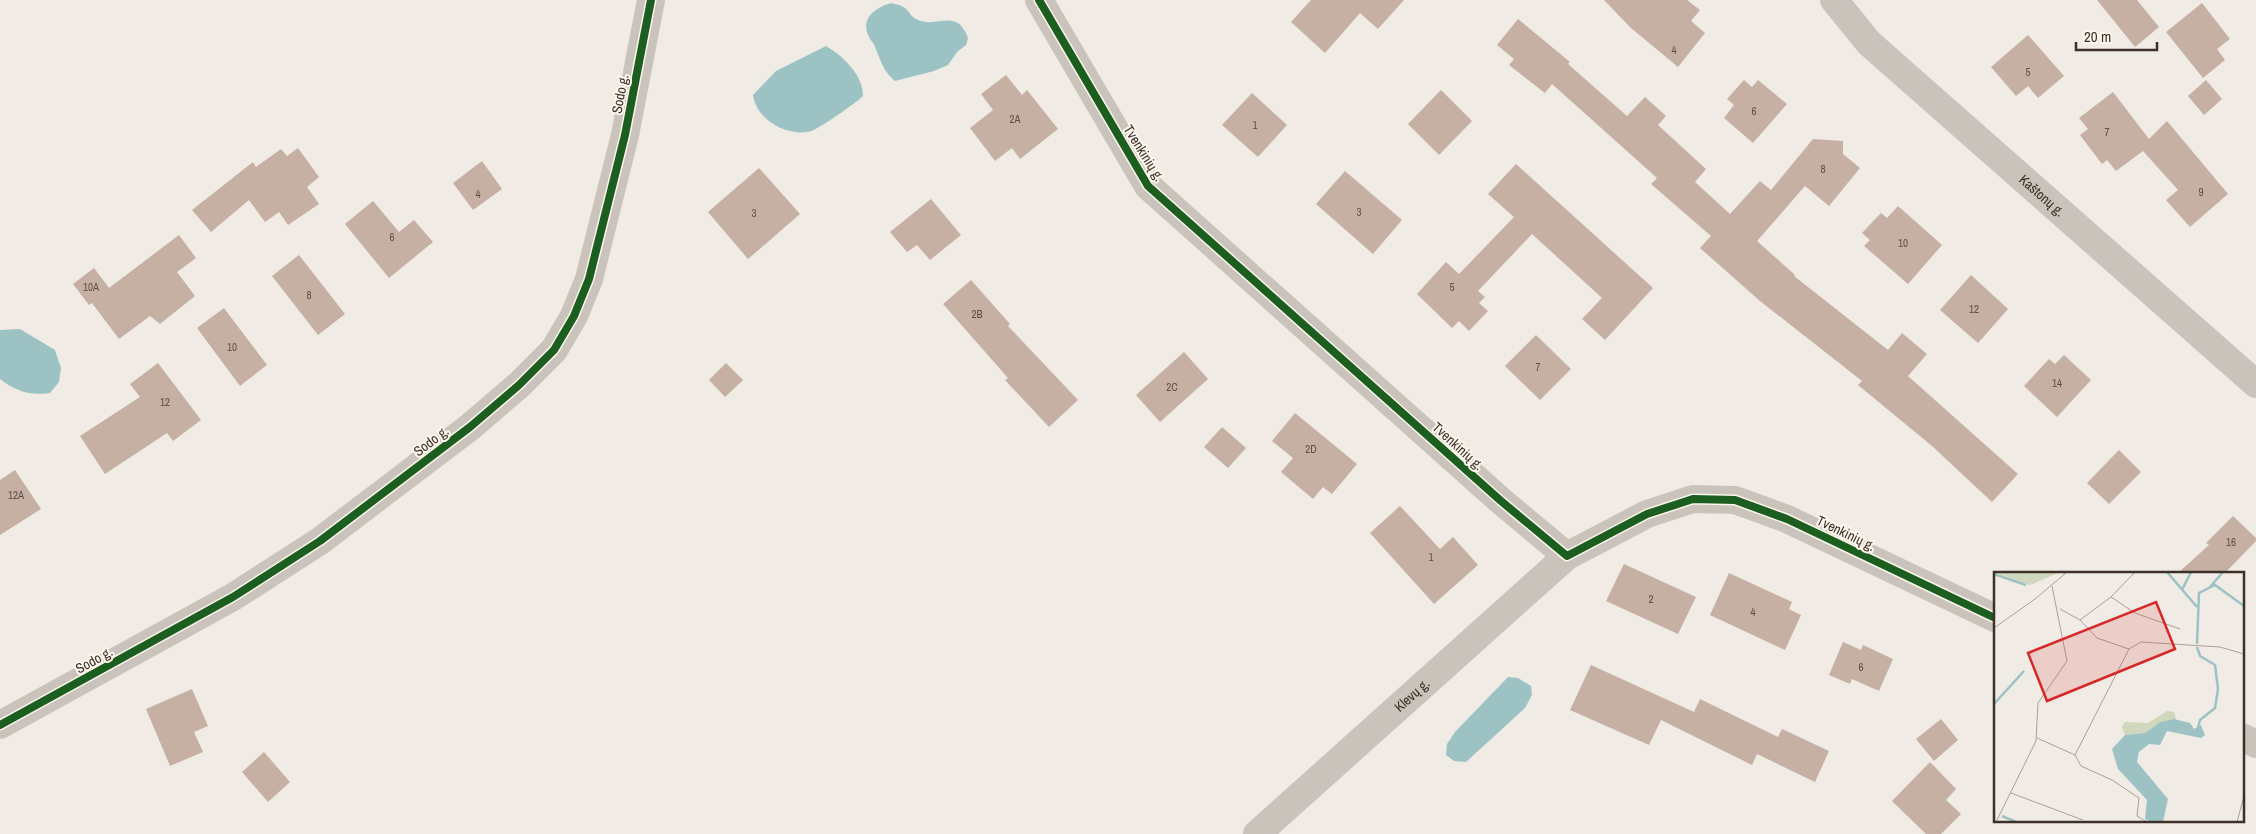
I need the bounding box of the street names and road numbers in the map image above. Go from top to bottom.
street label: Sodo g. [607,73,633,115]
street label: Tvenkinių g. [1120,121,1168,185]
street label: Kaštonų g. [2015,170,2069,220]
street label: Tvenkinių g. [1428,418,1488,474]
street label: Sodo g. [410,422,452,460]
street label: Tvenkinių g. [1814,511,1878,555]
street label: Sodo g. [72,643,116,677]
street label: Klevų g. [1390,675,1433,716]

